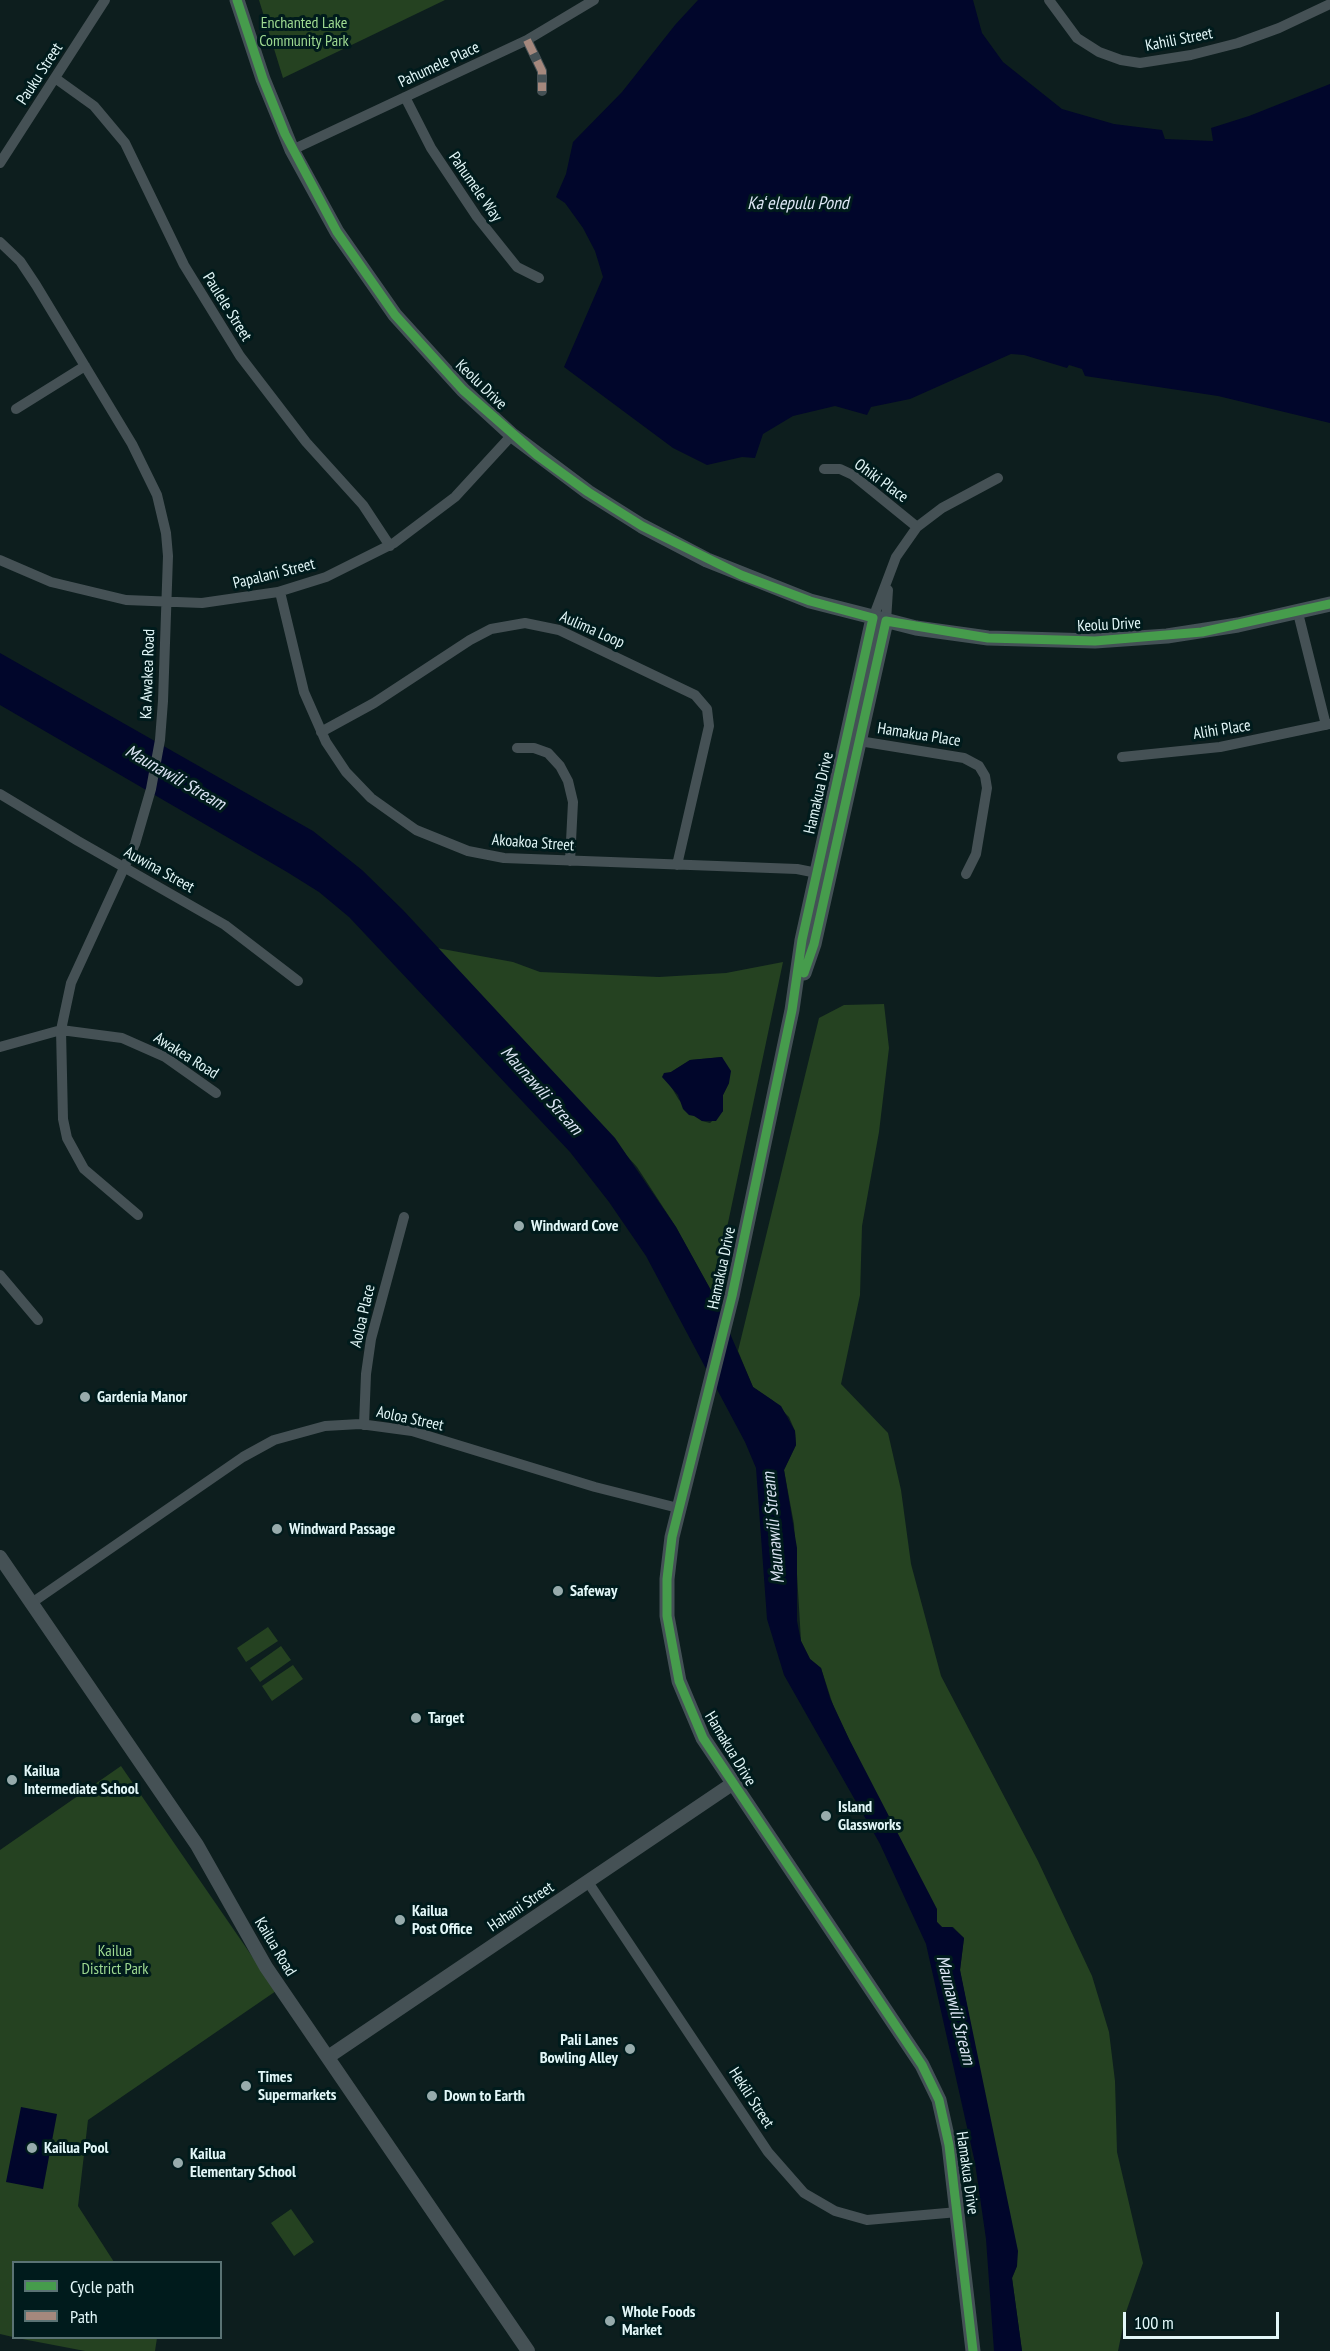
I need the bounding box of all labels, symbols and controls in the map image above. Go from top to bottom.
park label: Enchanted Lake Community Park [259,13,349,51]
street label: Kahili Street [1144,24,1214,56]
street label: Pahumele Place [395,38,483,92]
street label: Pauku Street [13,40,67,108]
street label: Pahumele Way [444,149,506,225]
water label: Kaʻelepulu Pond [747,193,849,215]
street label: Paulele Street [198,269,256,345]
street label: Keolu Drive [451,356,511,414]
street label: Ohiki Place [850,455,912,507]
street label: Papalani Street [231,555,317,593]
street label: Aulima Loop [557,607,627,653]
street label: Keolu Drive [1077,614,1141,636]
street label: Ka Awakea Road [137,629,159,719]
street label: Alihi Place [1192,716,1252,744]
street label: Hamakua Place [876,719,962,751]
water label: Maunawili Stream [121,741,229,815]
street label: Hamakua Drive [800,750,838,836]
street label: Akoakoa Street [491,831,575,855]
street label: Auwina Street [121,843,197,897]
street label: Awakea Road [150,1029,222,1083]
water label: Maunawili Stream [496,1042,586,1140]
place label: Windward Cove [531,1216,619,1236]
marker: Windward Cove [512,1219,526,1233]
street label: Hamakua Drive [704,1225,740,1311]
street label: Aoloa Place [346,1283,380,1349]
place label: Gardenia Manor [97,1387,187,1407]
marker: Gardenia Manor [78,1390,92,1404]
street label: Aoloa Street [375,1403,445,1435]
water label: Maunawili Stream [758,1471,790,1585]
place label: Windward Passage [289,1519,395,1539]
marker: Windward Passage [270,1522,284,1536]
place label: Safeway [570,1581,617,1601]
marker: Safeway [551,1584,565,1598]
place label: Target [428,1708,464,1728]
street label: Hamakua Drive [700,1708,760,1790]
marker: Target [409,1711,423,1725]
place label: Kailua Intermediate School [24,1761,139,1799]
marker: Kailua Intermediate School [5,1773,19,1787]
place label: Island Glassworks [838,1797,901,1835]
marker: Island Glassworks [819,1809,833,1823]
street label: Hahani Street [484,1878,558,1936]
place label: Kailua Post Office [412,1901,473,1939]
marker: Kailua Post Office [393,1913,407,1927]
street label: Kailua Road [250,1914,300,1980]
park label: Kailua District Park [82,1941,148,1979]
water label: Maunawili Stream [931,1953,979,2067]
place label: Pali Lanes Bowling Alley [540,2030,618,2068]
marker: Pali Lanes Bowling Alley [623,2042,637,2056]
street label: Hekili Street [724,2064,778,2132]
place label: Times Supermarkets [258,2067,336,2105]
marker: Times Supermarkets [239,2079,253,2093]
place label: Down to Earth [444,2086,525,2106]
marker: Down to Earth [425,2089,439,2103]
street label: Hamakua Drive [952,2130,982,2216]
place label: Kailua Pool [44,2138,108,2158]
marker: Kailua Pool [25,2141,39,2155]
place label: Kailua Elementary School [190,2144,296,2182]
marker: Kailua Elementary School [171,2156,185,2170]
legend [12,2261,222,2339]
text: Cycle path [70,2275,134,2298]
scale bar [1126,2300,1282,2338]
place label: Whole Foods Market [622,2302,695,2340]
text: Path [70,2305,98,2328]
text: 100 m [1134,2311,1174,2334]
marker: Whole Foods Market [603,2314,617,2328]

